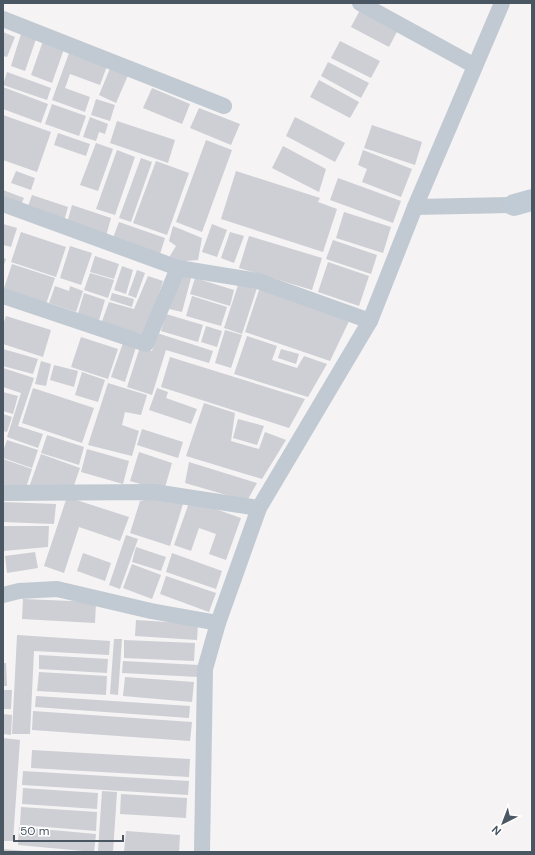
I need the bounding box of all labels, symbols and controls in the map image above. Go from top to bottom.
north arrow [483,803,523,843]
scale bar [14,817,123,843]
text: 50 m [20,823,49,839]
text: N [489,823,504,838]

